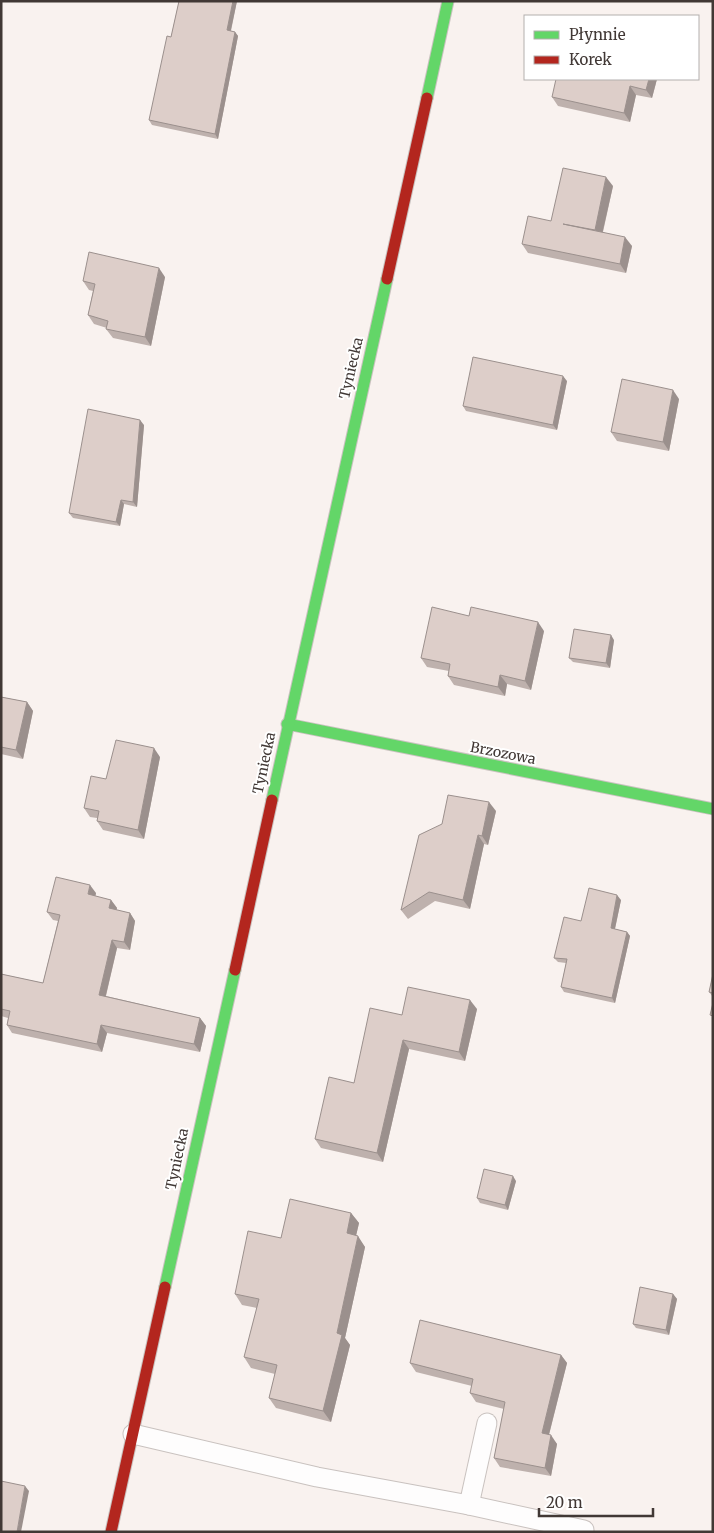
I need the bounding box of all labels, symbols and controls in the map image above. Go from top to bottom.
legend [524,15,699,80]
text: Płynnie [569,25,626,44]
text: Korek [569,50,612,69]
street label: Tyniecka [335,335,367,401]
street label: Tyniecka [249,730,279,796]
street label: Brzozowa [469,738,538,768]
street label: Tyniecka [162,1126,192,1192]
scale bar [539,1486,653,1518]
text: 20 m [546,1493,583,1512]

